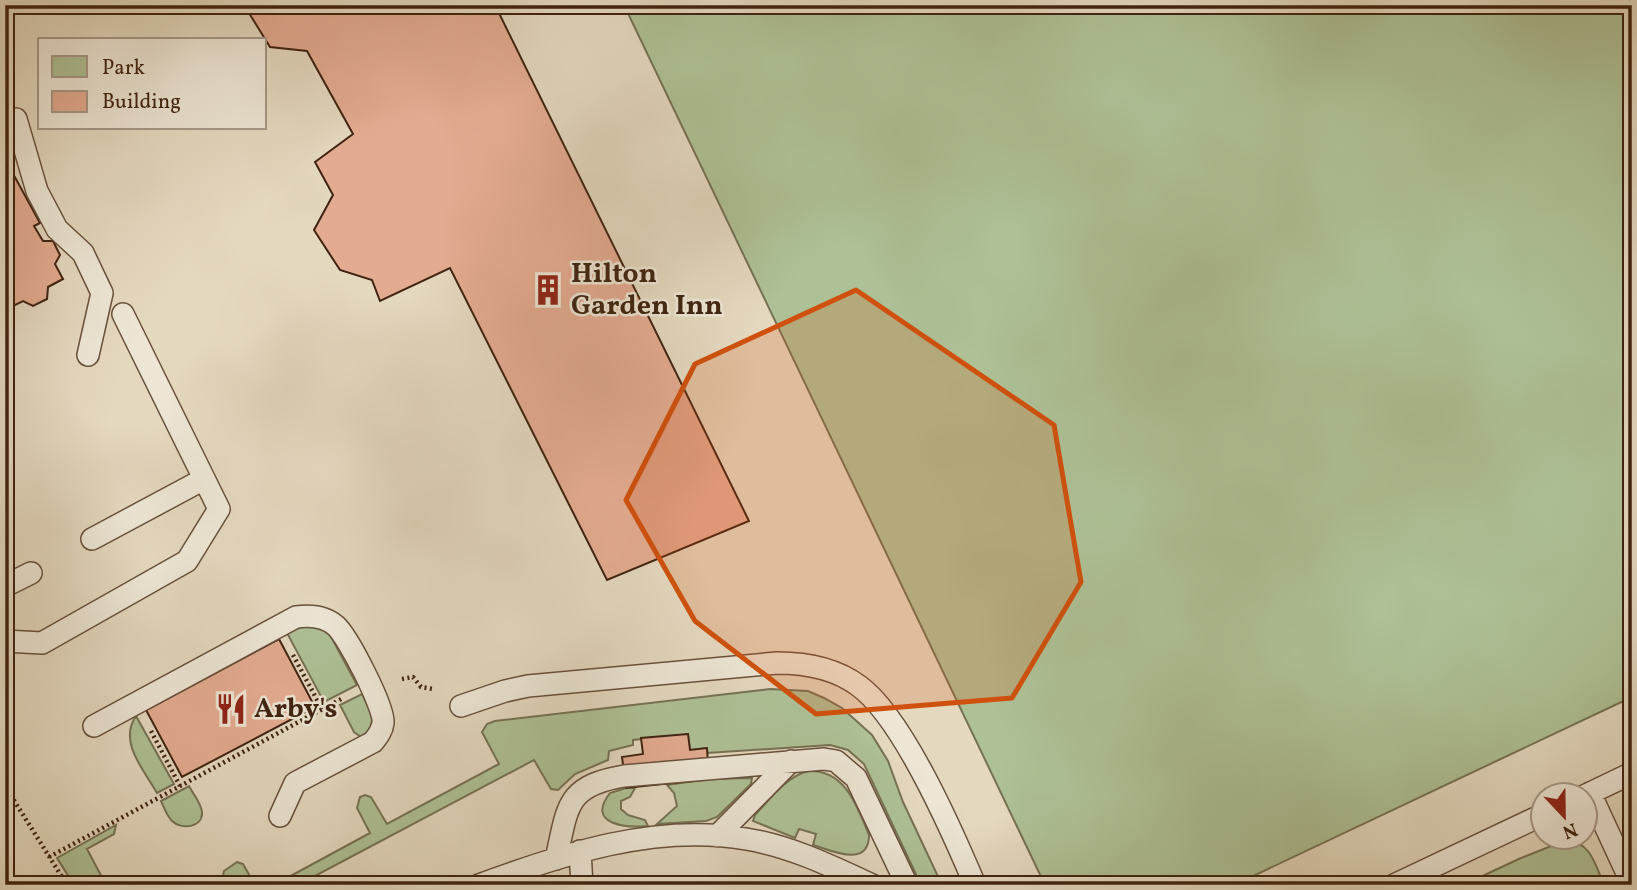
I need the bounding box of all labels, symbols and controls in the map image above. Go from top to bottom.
legend [38,38,266,130]
text: Park [102,54,145,83]
text: Building [102,88,181,117]
place label: Hilton Garden Inn [571,255,723,326]
building icon: Hilton Garden Inn [531,273,565,307]
place label: Arby's [254,690,338,729]
restaurant icon: Arby's [214,692,248,726]
north arrow [1528,782,1598,852]
text: N [1558,815,1581,845]

